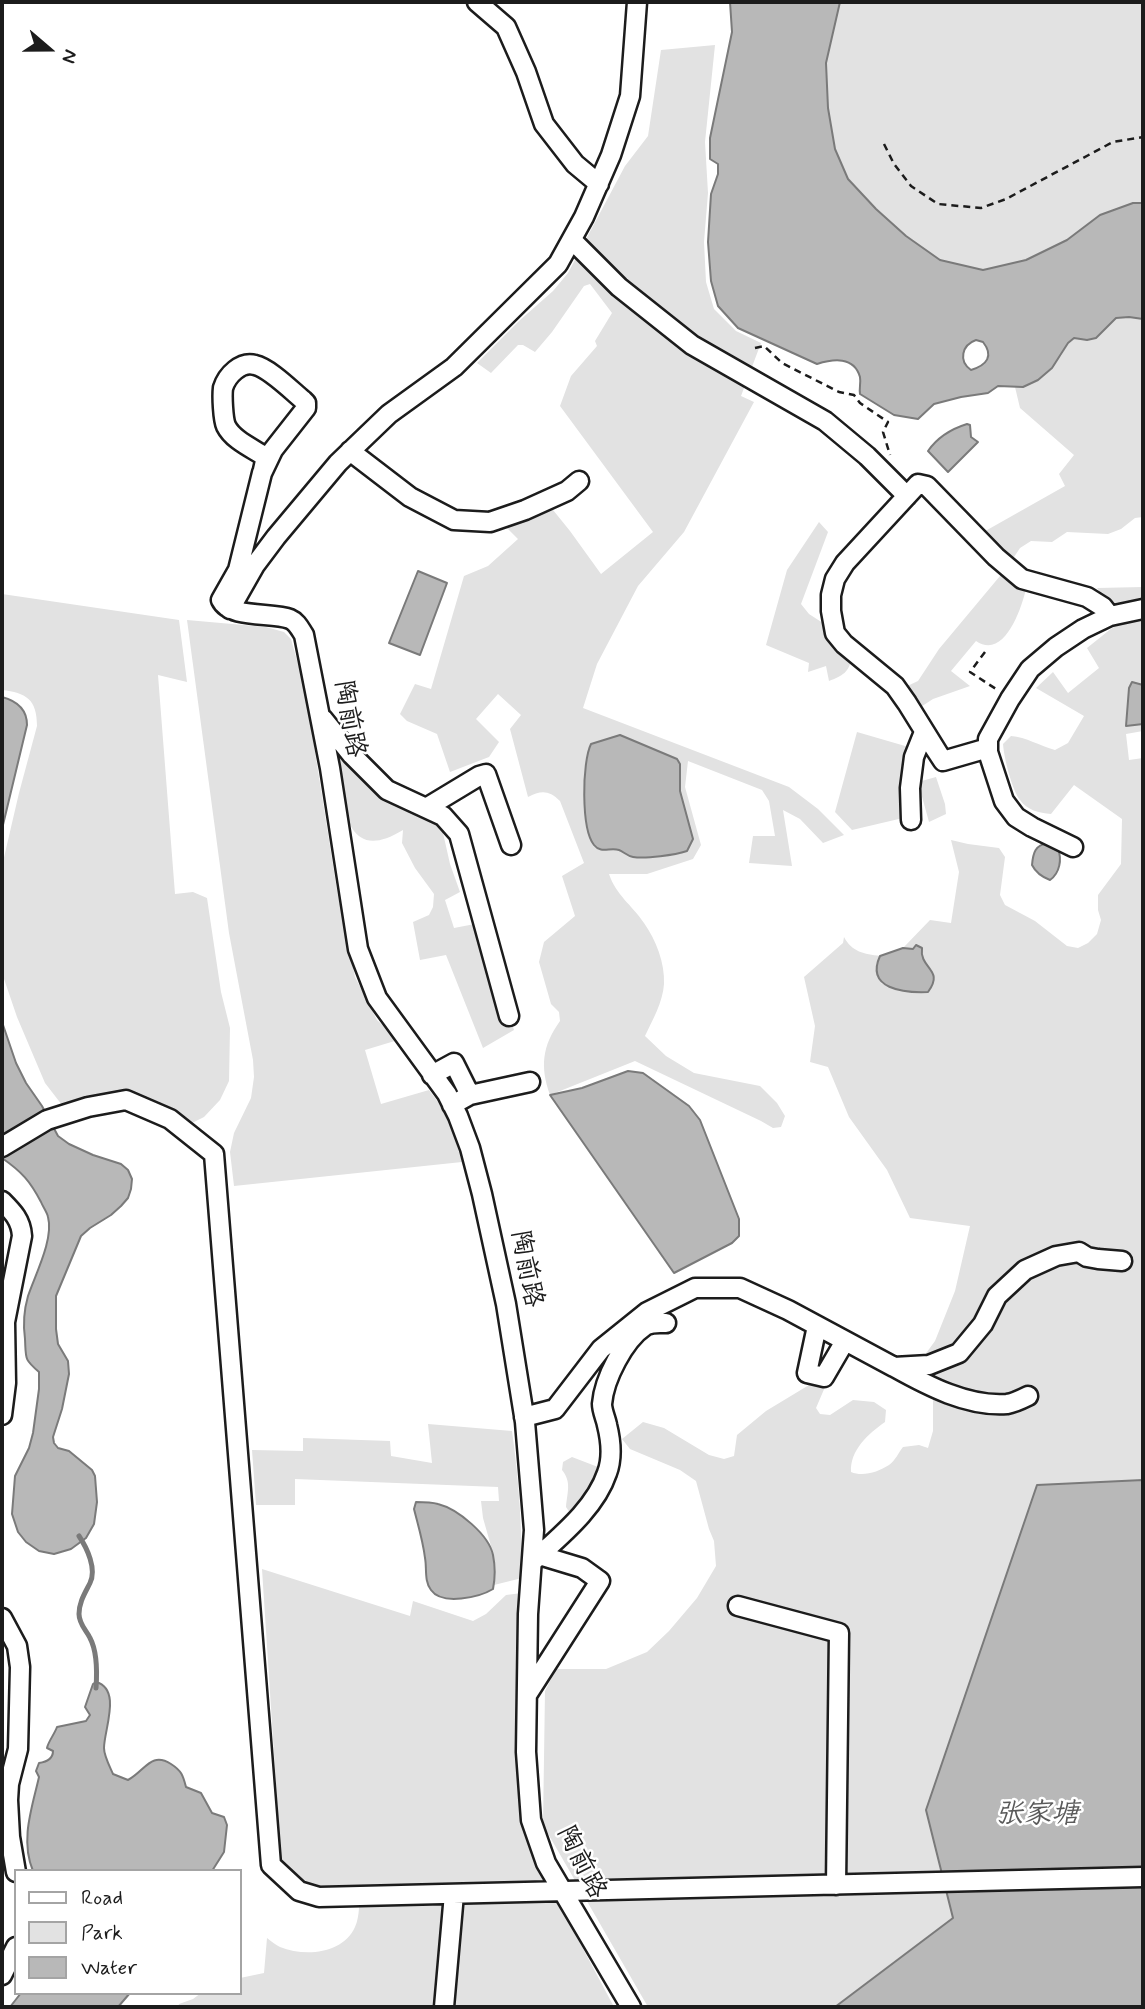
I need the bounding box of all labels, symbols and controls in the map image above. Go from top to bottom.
north arrow [14,14,84,84]
text: N [55,46,83,67]
street label: 陶前路 [326,678,370,760]
street label: 陶前路 [502,1228,548,1310]
water label: 张家塘 [995,1799,1079,1833]
street label: 陶前路 [548,1821,612,1905]
legend [14,1869,242,1995]
text: Road [81,1884,123,1912]
text: Park [81,1919,123,1947]
text: Water [81,1954,137,1982]

